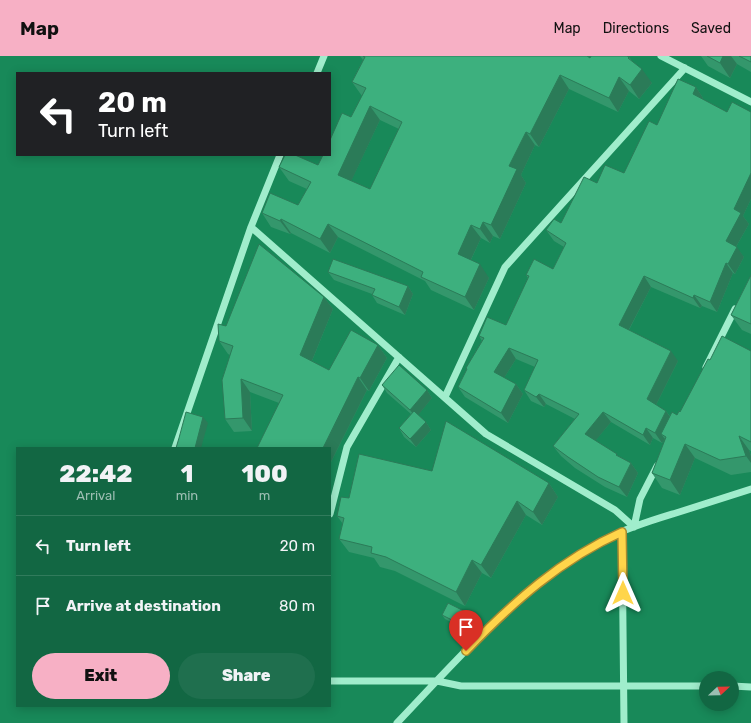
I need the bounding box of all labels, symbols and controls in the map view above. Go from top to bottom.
text: Map [20,17,59,40]
text: Map [554,20,581,37]
text: Directions [603,20,669,37]
text: Saved [691,20,731,37]
text: 20 m [98,86,167,119]
icon: left [32,88,84,140]
text: Turn left [98,120,168,142]
text: 22:42 [59,460,132,488]
text: 1 [181,460,193,488]
text: 100 [242,460,288,488]
text: Arrival [76,488,115,503]
text: min [176,488,198,503]
text: m [259,488,270,503]
icon: left [32,535,54,557]
text: Turn left [66,537,131,555]
text: 20 m [280,537,315,555]
position arrow [602,572,644,614]
icon: arrive [32,595,54,617]
text: Arrive at destination [66,597,221,615]
text: 80 m [279,597,315,615]
pin [449,610,483,651]
icon: arrive [455,616,477,638]
button: Exit [32,653,170,699]
button: Share [178,653,315,699]
north arrow [699,671,739,711]
map controls [699,671,739,711]

